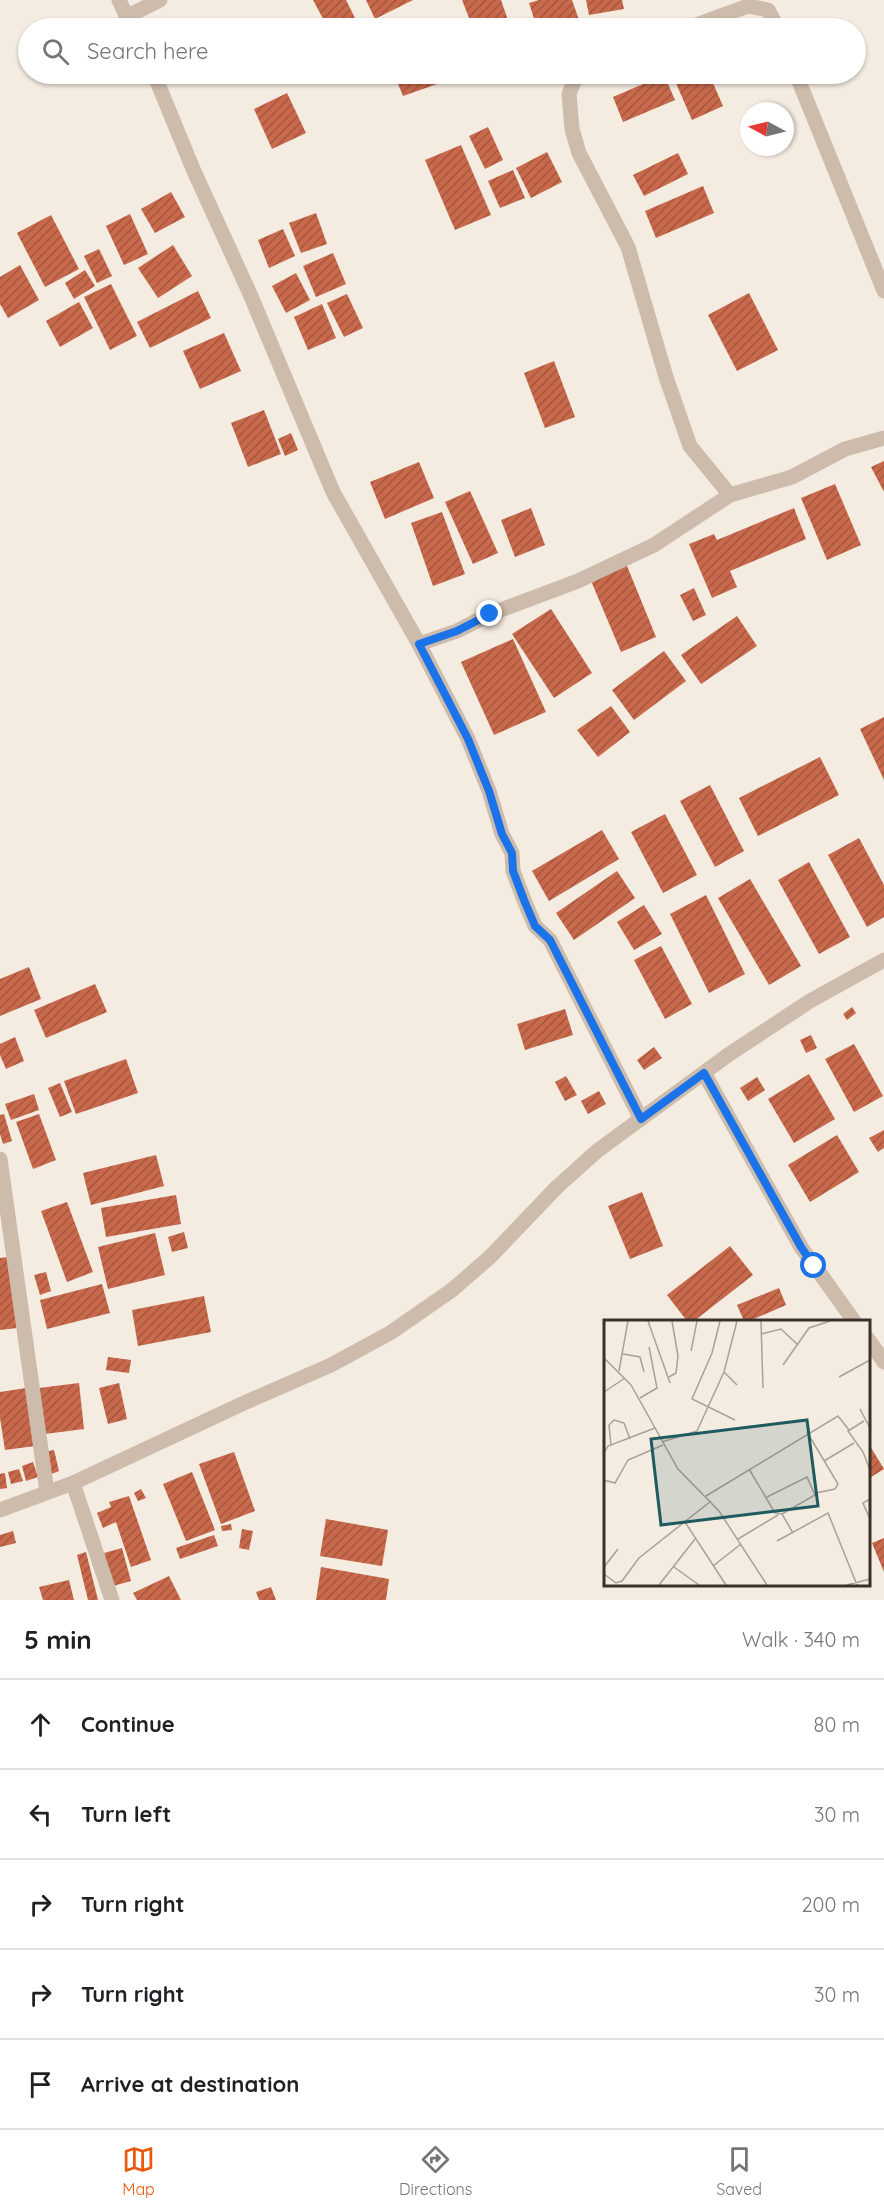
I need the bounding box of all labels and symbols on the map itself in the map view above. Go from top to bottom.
north arrow [740,102,794,156]
route end [476,600,502,626]
route start [800,1252,826,1278]
inset map [604,1320,869,1585]

